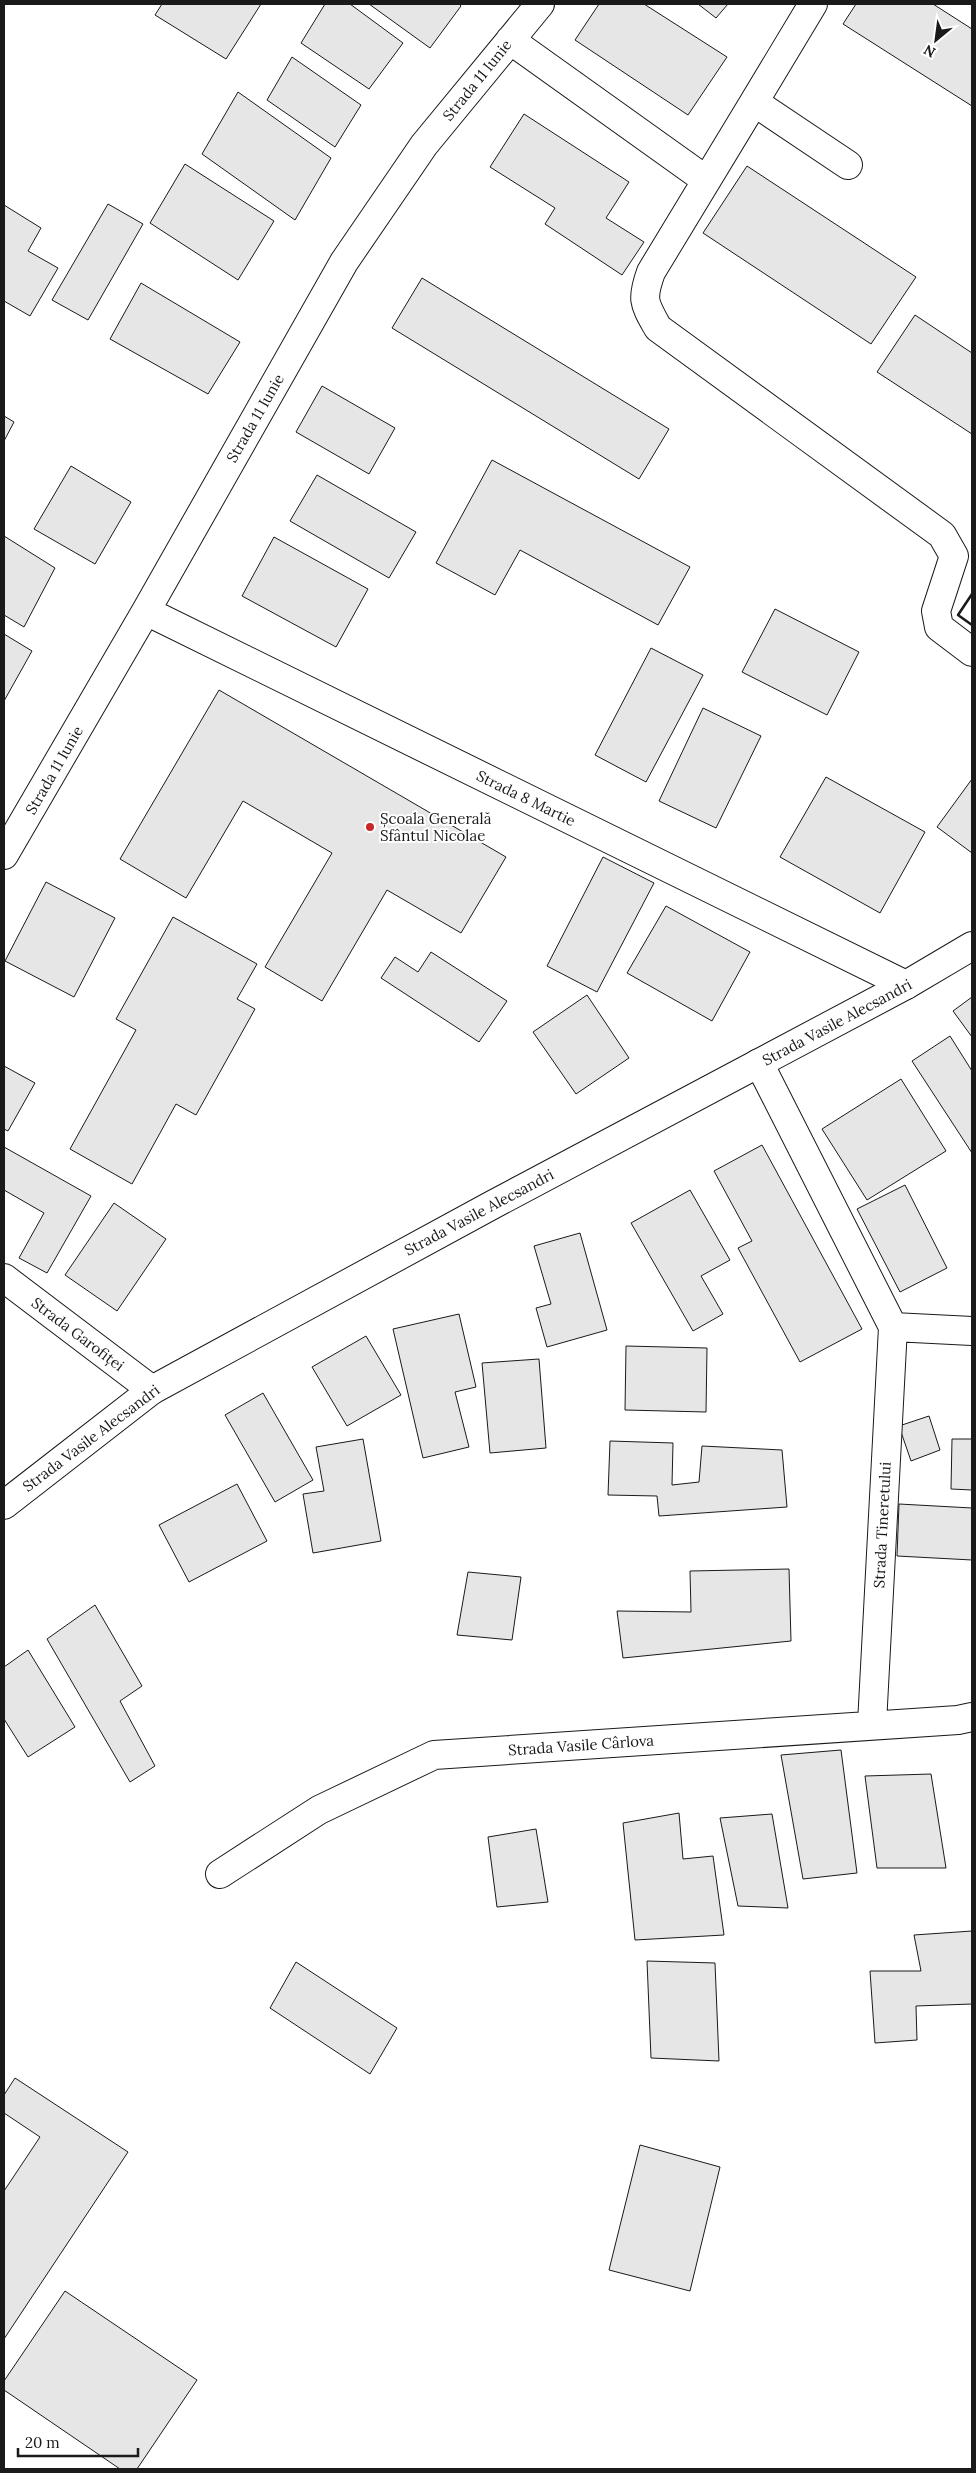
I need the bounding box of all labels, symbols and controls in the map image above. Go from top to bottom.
north arrow [911,15,961,65]
street label: Strada 11 Iunie [438,36,516,124]
text: N [920,41,939,62]
street label: Strada 11 Iunie [222,370,288,466]
street label: Strada 11 Iunie [21,722,87,818]
street label: Strada 8 Martie [473,766,579,830]
place label: Școala Generală Sfântul Nicolae [380,809,492,845]
marker: Școala Generală Sfântul Nicolae [364,821,376,833]
street label: Strada Vasile Alecsandri [759,975,915,1069]
street label: Strada Vasile Alecsandri [401,1165,557,1259]
street label: Strada Garofiței [28,1293,128,1375]
street label: Strada Vasile Alecsandri [19,1380,163,1496]
street label: Strada Tineretului [869,1461,895,1589]
street label: Strada Vasile Cârlova [507,1730,655,1760]
scale bar [18,2426,138,2458]
text: 20 m [25,2433,60,2452]

